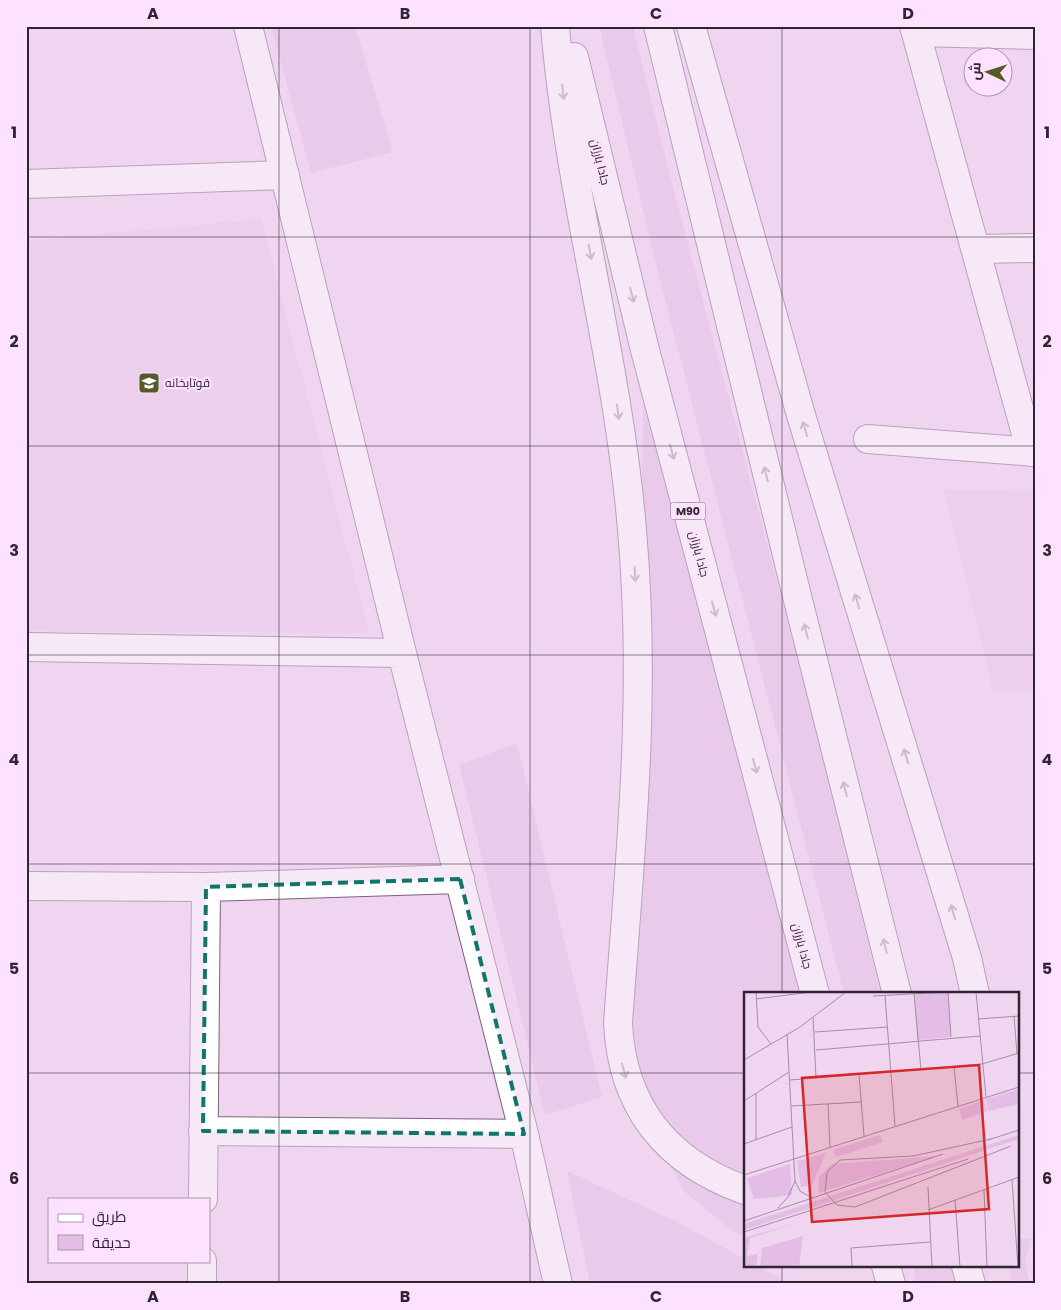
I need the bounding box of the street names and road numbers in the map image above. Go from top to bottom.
street label: جادا بارزان [587,137,614,187]
road number: M90 [670,502,706,520]
street label: جادا بارزان [685,529,714,579]
street label: جادا بارزان [788,921,817,971]

